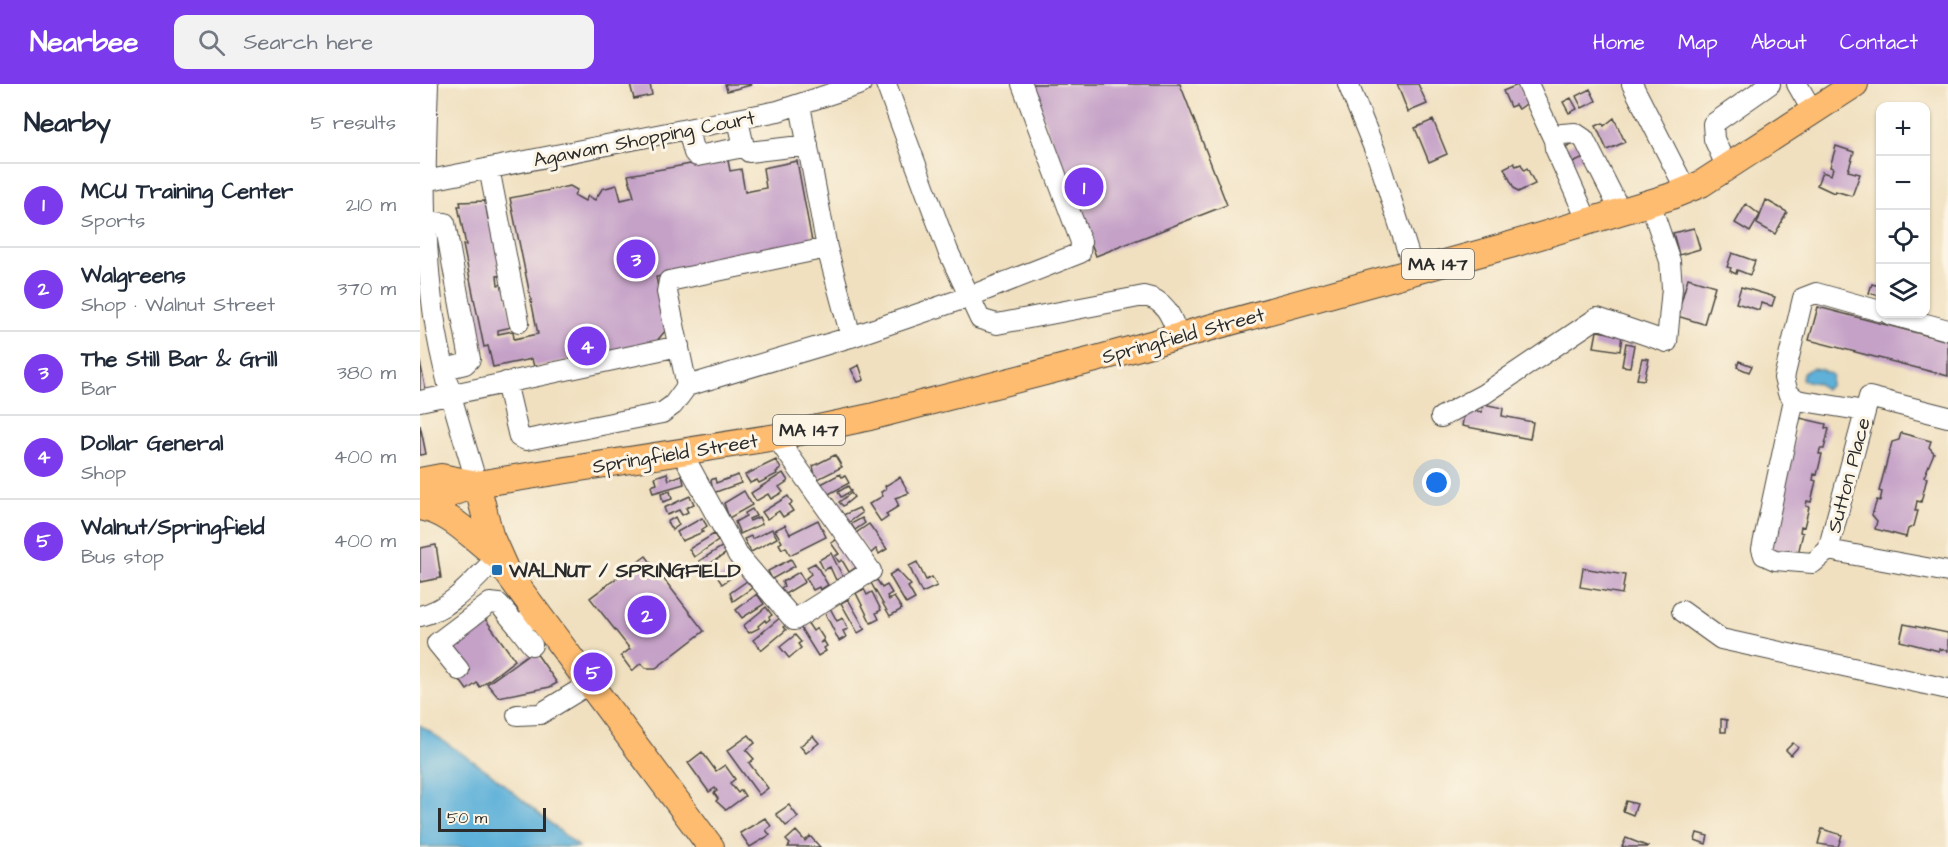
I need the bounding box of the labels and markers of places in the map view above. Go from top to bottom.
pin: 1 [1064,164,1104,210]
pin: 3 [616,236,656,282]
pin: 4 [568,324,606,368]
place label: WALNUT / SPRINGFIELD [508,557,741,585]
marker: WALNUT / SPRINGFIELD [490,563,504,577]
pin: 2 [628,592,666,638]
pin: 5 [574,650,612,694]

